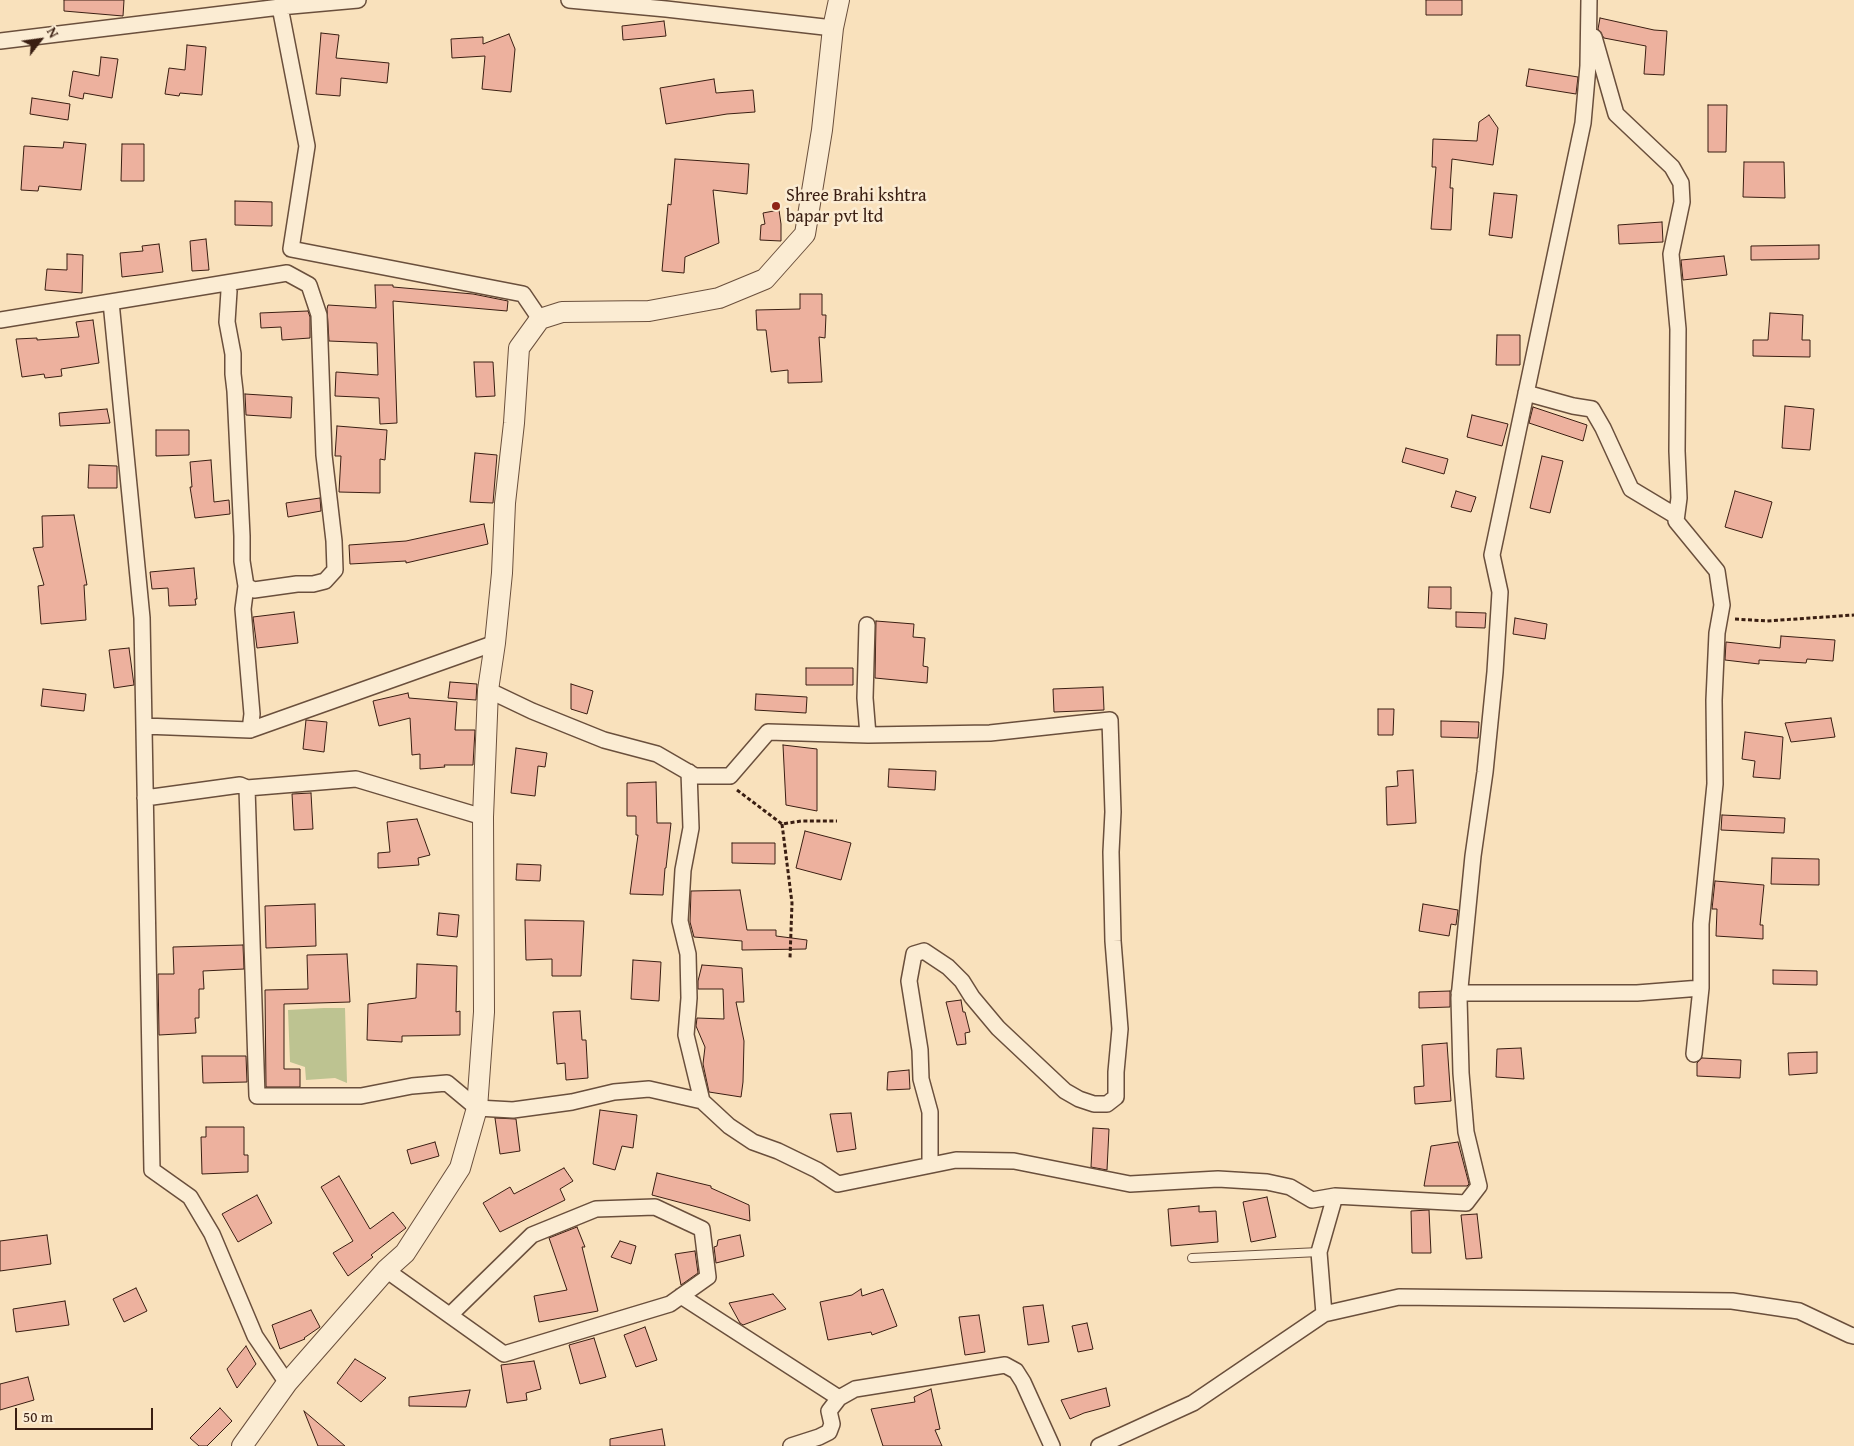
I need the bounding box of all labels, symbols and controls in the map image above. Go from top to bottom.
north arrow [15,15,65,65]
text: N [42,23,64,42]
place label: Shree Brahi kshtra bapar pvt ltd [786,185,926,228]
marker: Shree Brahi kshtra bapar pvt ltd [770,200,782,212]
scale bar [18,1398,155,1430]
text: 50 m [23,1406,53,1427]

